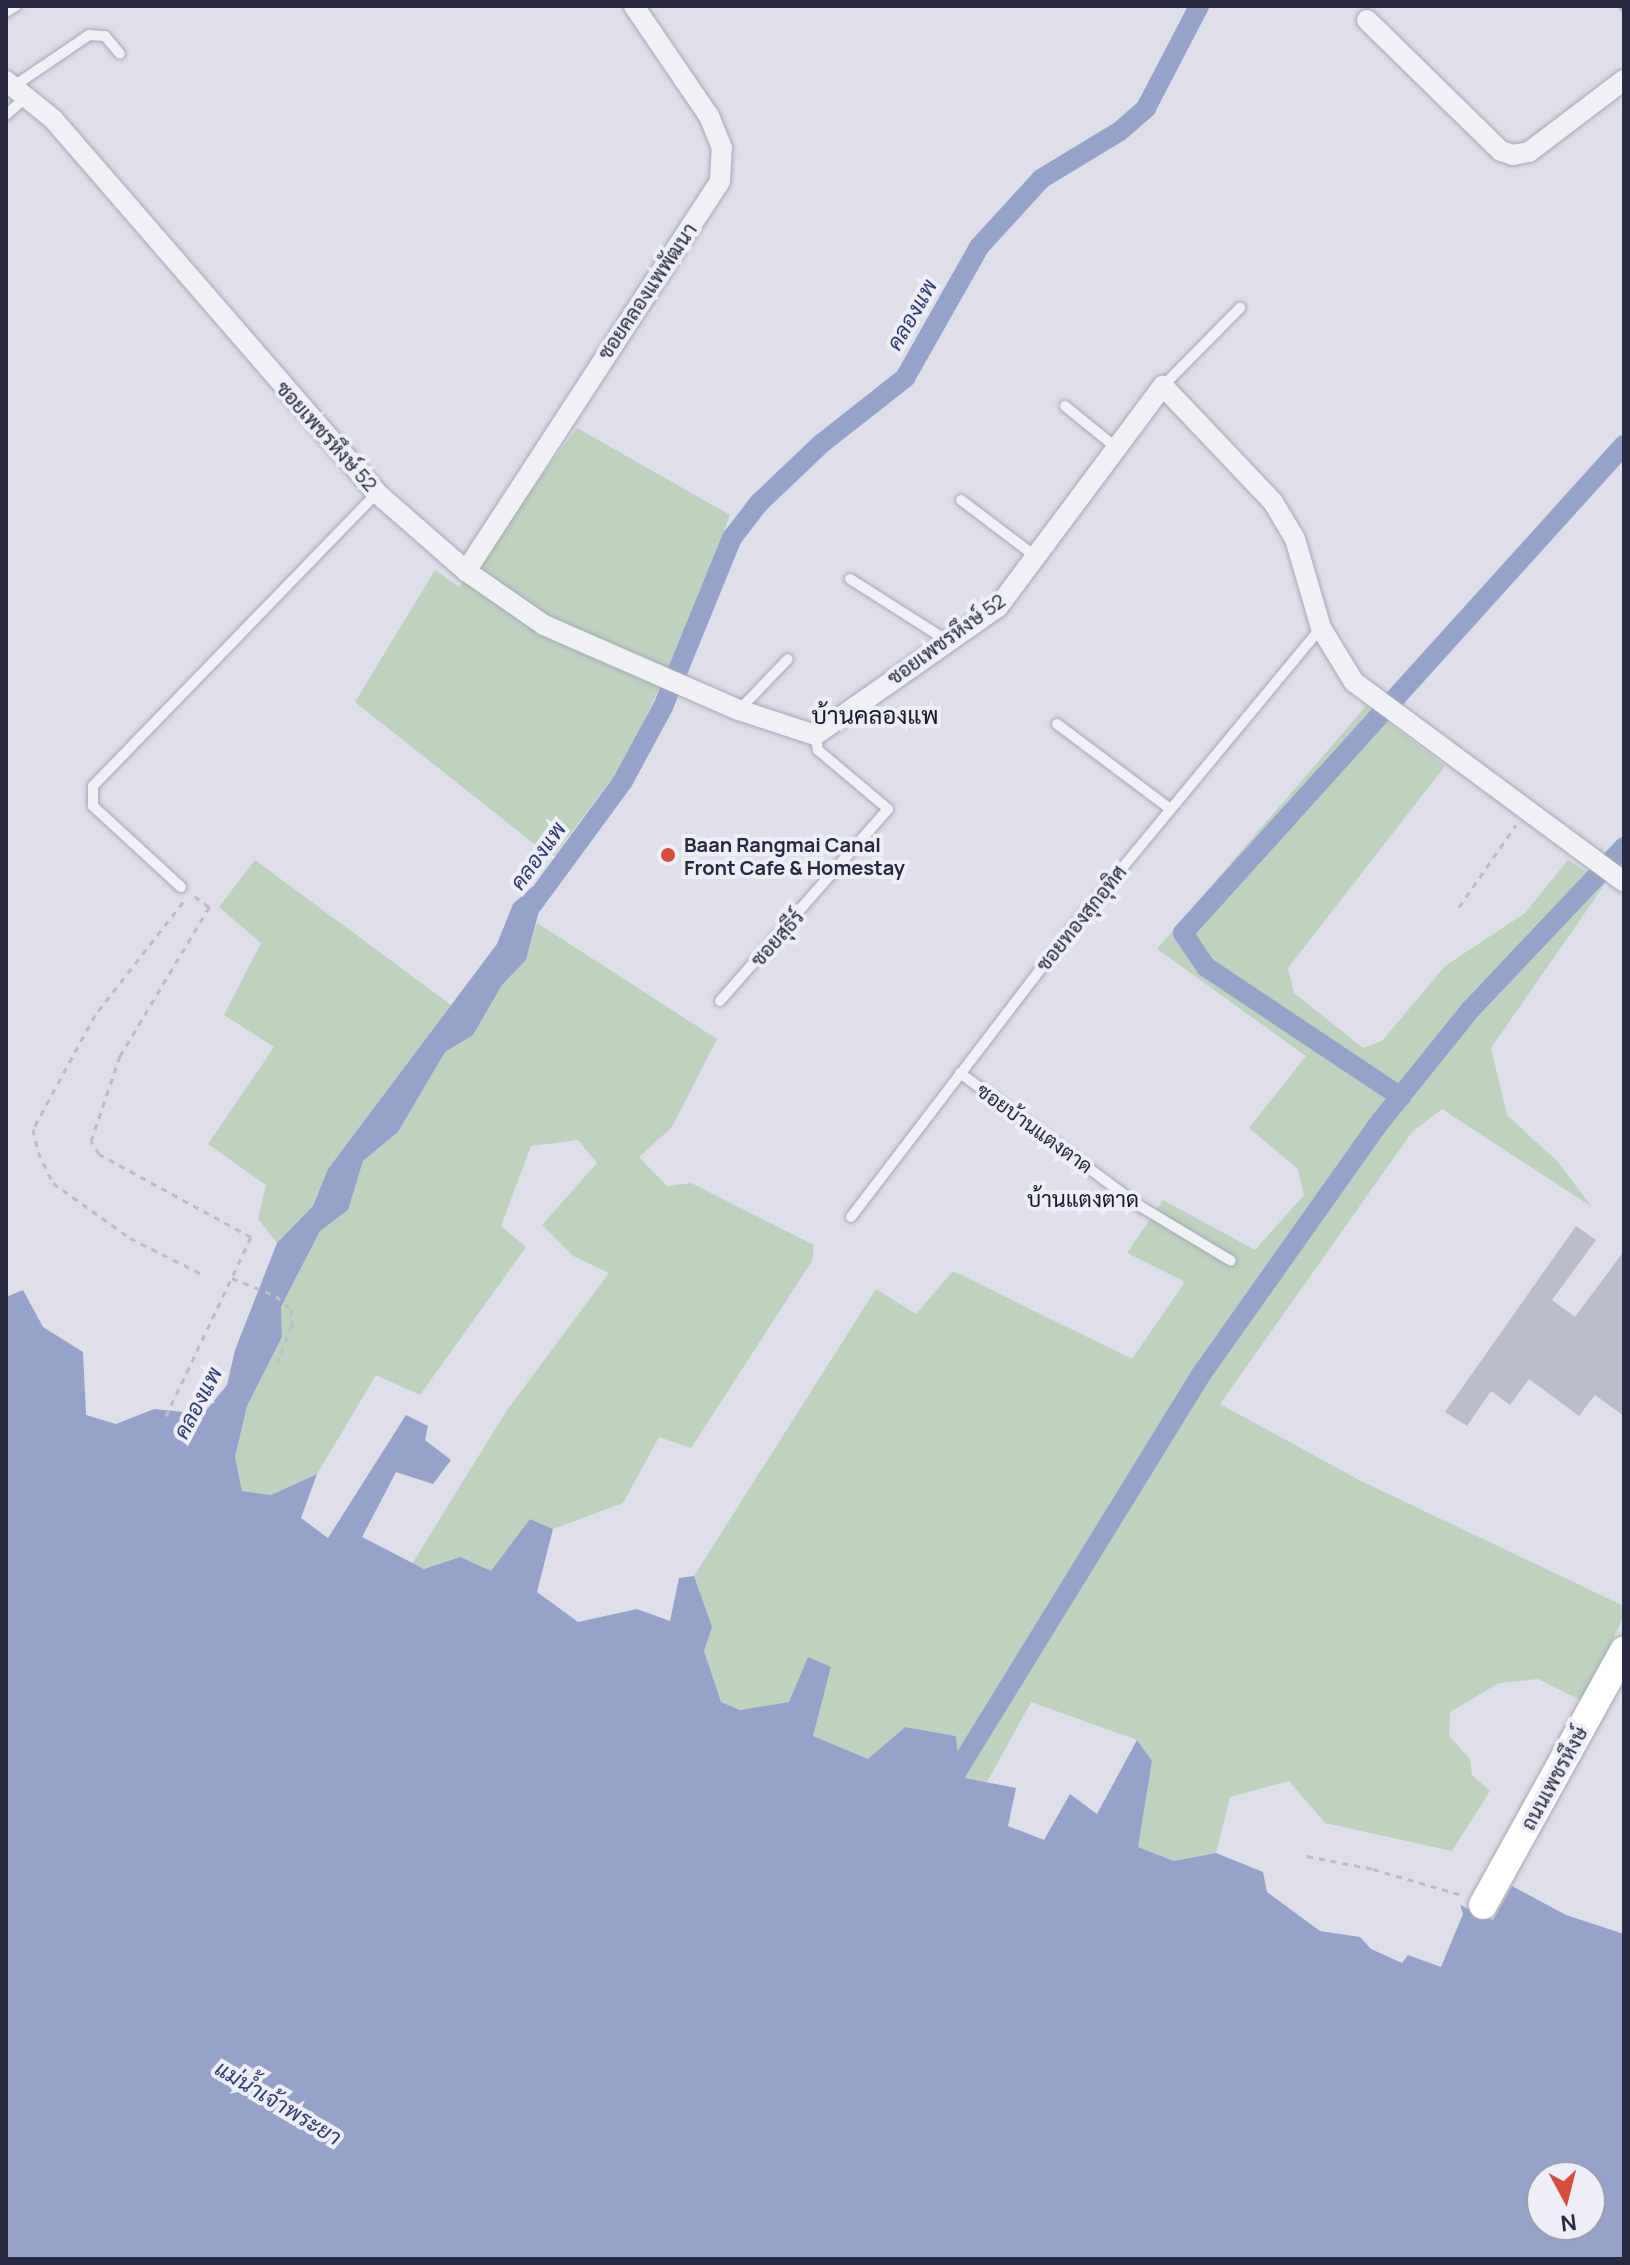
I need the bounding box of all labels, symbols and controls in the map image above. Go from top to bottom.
street label: ซอยคลองแพพัฒนา [592,218,702,364]
water label: คลองแพ [881,275,943,355]
street label: ซอยเพชรหึงษ์ 52 [271,376,383,496]
street label: ซอยเพชรหึงษ์ 52 [882,588,1010,690]
district label: บ้านคลองแพ [812,701,938,729]
water label: คลองแพ [505,817,571,895]
place label: Baan Rangmai Canal Front Cafe & Homestay [684,832,905,879]
marker: Baan Rangmai Canal Front Cafe & Homestay [659,846,677,864]
street label: ซอยทองสุกอุทิศ [1031,860,1131,976]
street label: ซอยสุธีร์ [745,905,809,971]
street label: ซอยบ้านแตงตาด [972,1078,1098,1178]
district label: บ้านแตงตาด [1027,1187,1139,1213]
water label: คลองแพ [168,1363,228,1443]
street label: ถนนเพชรหึงษ์ [1516,1722,1592,1834]
water label: แม่น้ำเจ้าพระยา [210,2055,346,2151]
north arrow [1526,2161,1606,2241]
text: N [1559,2207,1578,2239]

